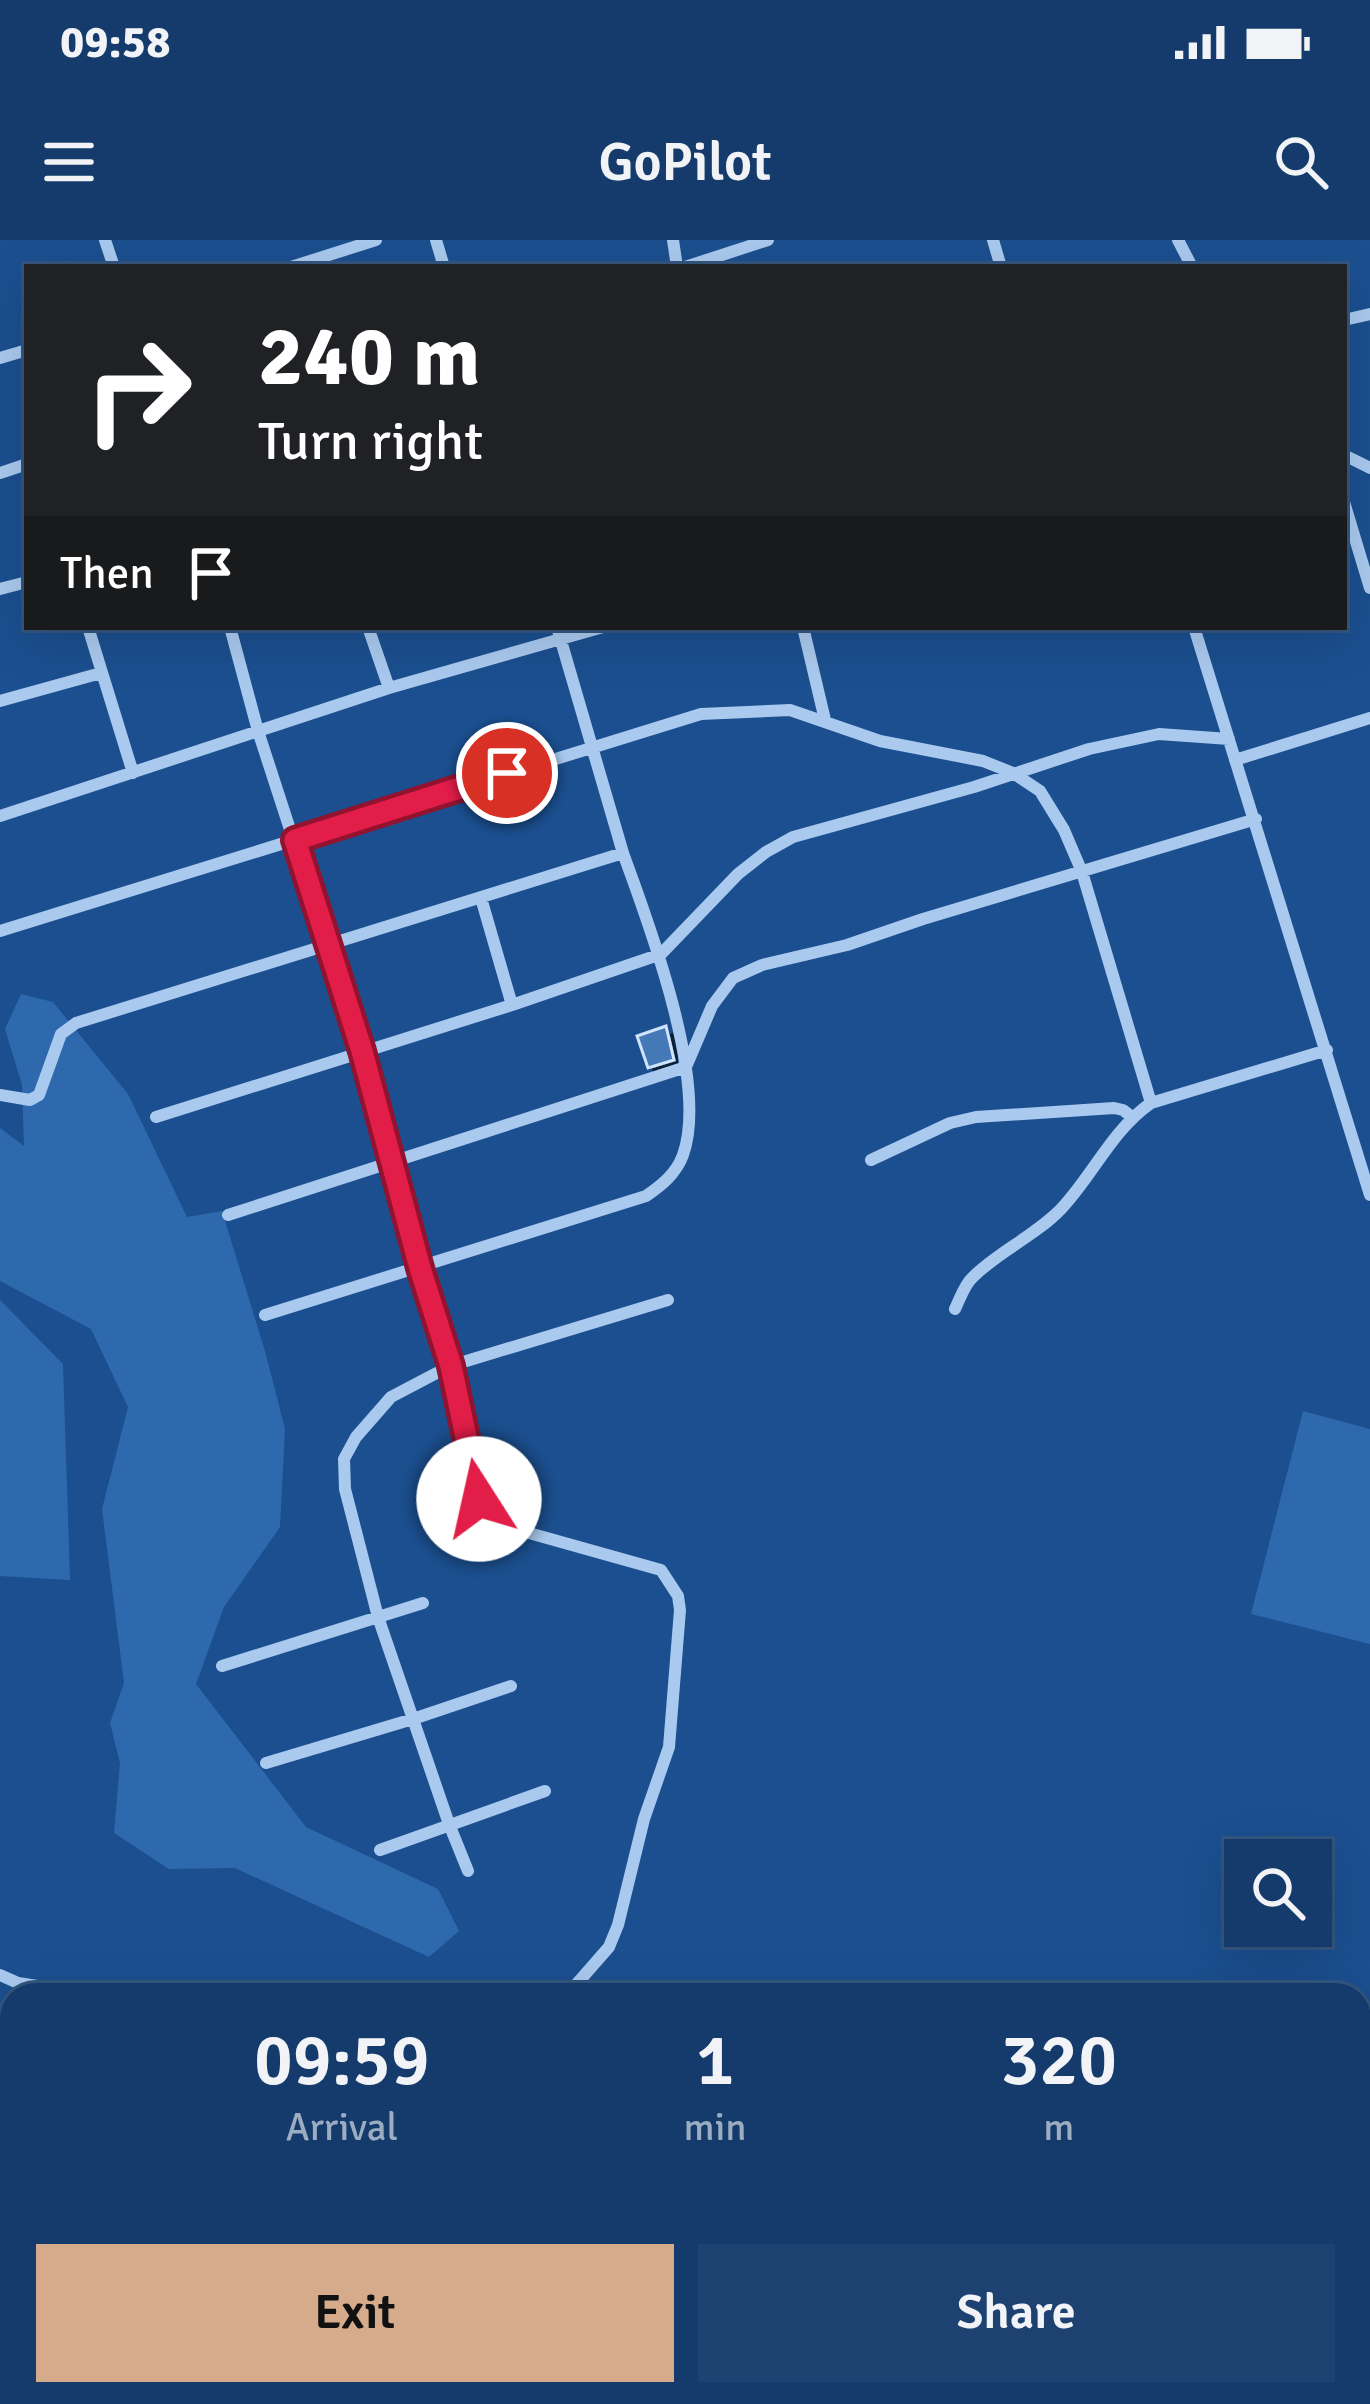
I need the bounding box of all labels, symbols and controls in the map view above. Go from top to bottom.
text: 09:58 [60,15,170,70]
icon: menu [36,129,102,195]
text: GoPilot [598,129,772,196]
icon: search [1268,129,1334,195]
text: 240 m [258,305,480,409]
icon: right [60,312,216,468]
text: Turn right [258,408,483,475]
icon: arrive [178,540,244,606]
text: Then [60,546,154,601]
pin [456,722,558,824]
icon: arrive [474,740,540,806]
position arrow [416,1436,542,1562]
map controls [1224,1839,1332,1947]
button: search [1224,1839,1332,1947]
text: 09:59 [254,2016,430,2105]
text: 1 [696,2016,735,2105]
text: 320 [1000,2016,1117,2105]
text: Arrival [286,2103,398,2151]
text: min [684,2103,747,2151]
text: m [1043,2103,1074,2151]
button: Exit [36,2244,674,2382]
button: Share [698,2244,1335,2382]

